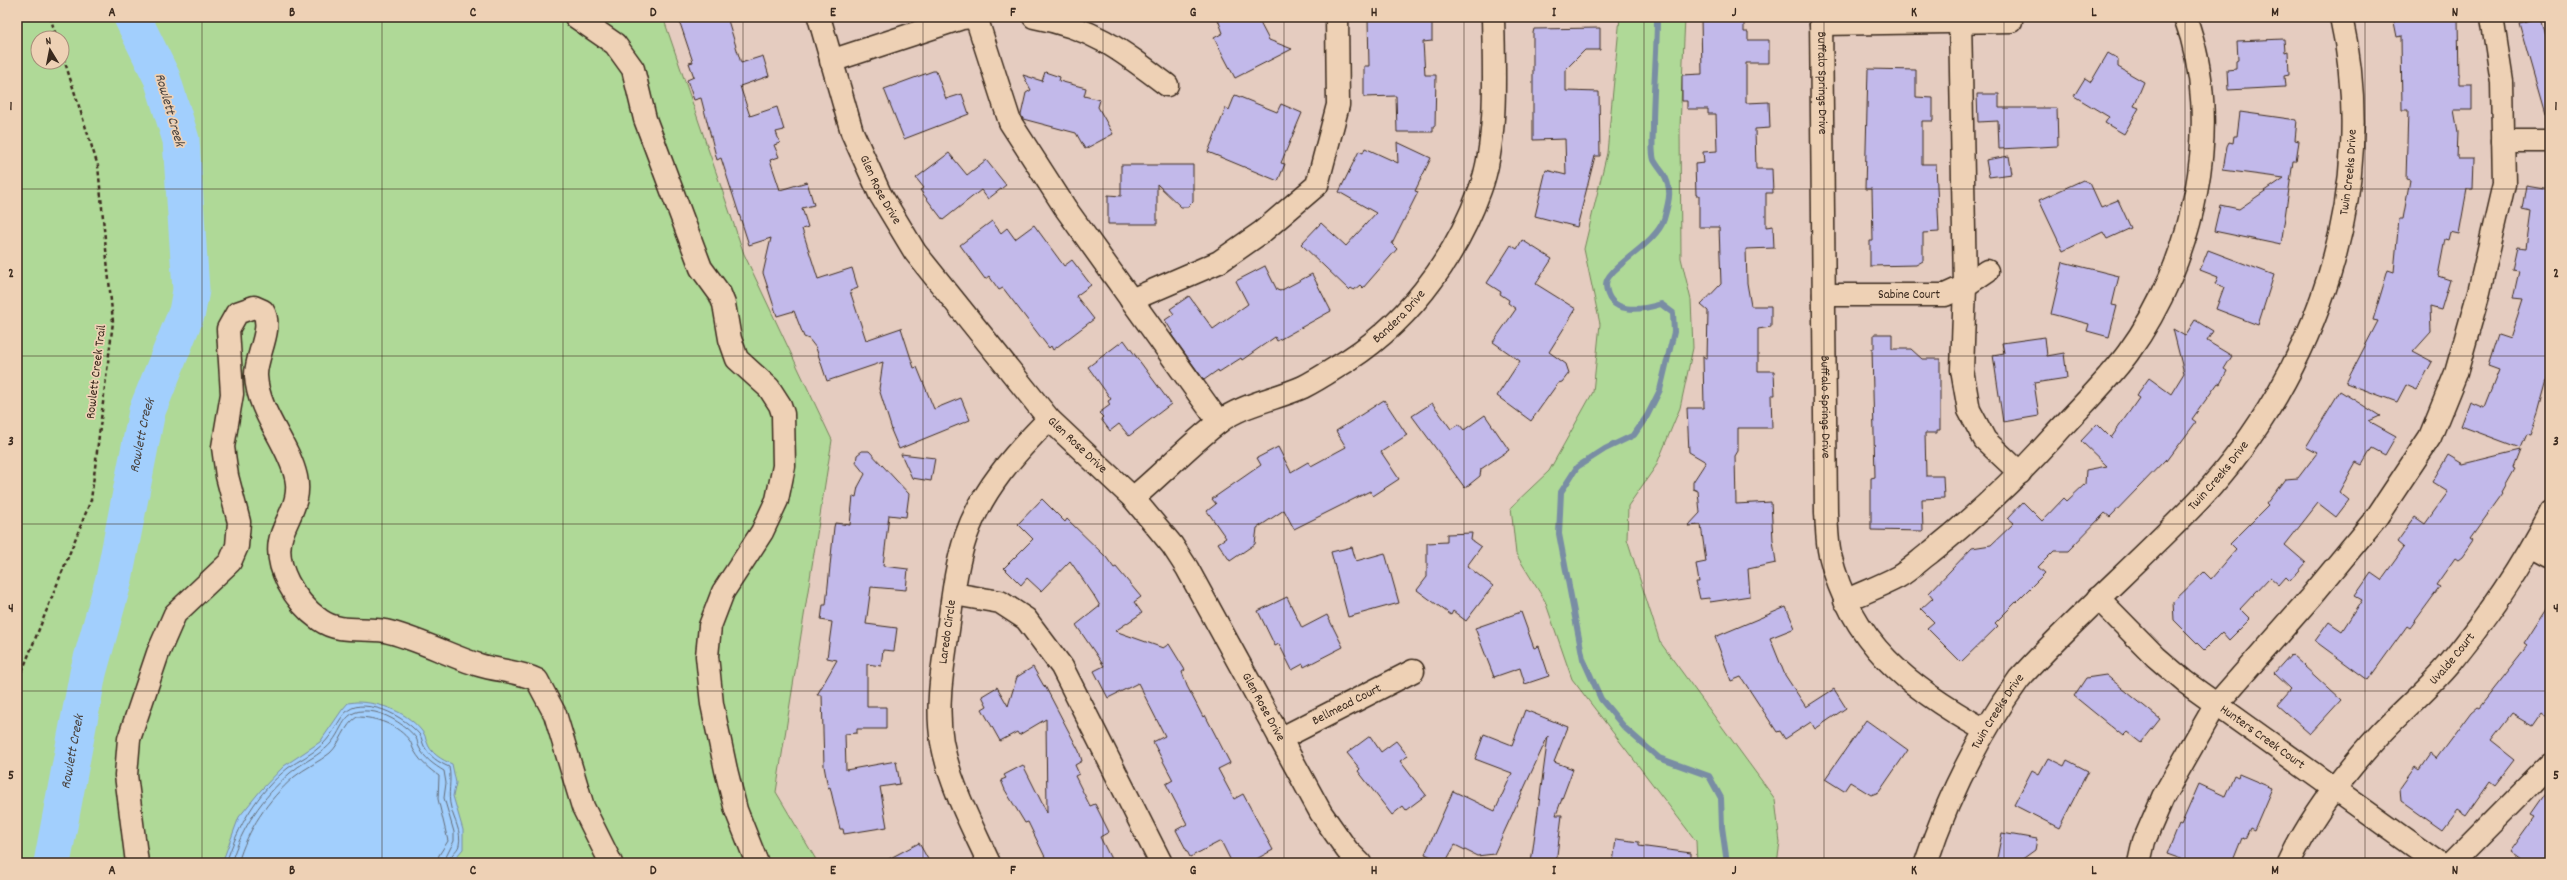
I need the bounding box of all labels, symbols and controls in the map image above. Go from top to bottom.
text: A [108,4,116,23]
text: B [289,4,295,23]
text: C [470,4,477,23]
text: D [650,4,657,23]
text: E [830,4,837,23]
text: F [1010,4,1016,23]
text: G [1190,4,1197,23]
text: H [1371,4,1378,23]
text: I [1552,4,1557,23]
text: J [1732,4,1737,23]
text: K [1911,4,1917,23]
text: L [2091,4,2097,23]
text: M [2271,4,2279,23]
text: N [2452,4,2458,23]
north arrow [30,30,70,70]
street label: Buffalo Springs Drive [1812,31,1832,135]
text: N [45,34,53,50]
water label: Rowlett Creek [149,71,189,150]
text: 1 [10,98,13,117]
text: 1 [2555,98,2558,117]
street label: Twin Creeks Drive [2335,129,2362,217]
street label: Glen Rose Drive [854,152,906,228]
text: 2 [8,265,14,284]
text: 2 [2553,265,2559,284]
street label: Bandera Drive [1369,286,1431,348]
street label: Sabine Court [1878,286,1940,305]
street label: Rowlett Creek Trail [82,324,112,420]
street label: Buffalo Springs Drive [1815,355,1835,459]
water label: Rowlett Creek [125,394,161,475]
street label: Glen Rose Drive [1043,412,1111,478]
text: 3 [8,433,14,452]
text: 3 [2553,433,2559,452]
street label: Twin Creeks Drive [2184,437,2254,515]
street label: Laredo Circle [934,598,962,665]
text: 4 [8,600,14,619]
text: 4 [2553,600,2559,619]
street label: Uvalde Court [2425,629,2480,689]
street label: Glen Rose Drive [1237,669,1290,745]
street label: Twin Creeks Drive [1967,669,2029,753]
street label: Bellmead Court [1309,679,1385,730]
street label: Hunters Creek Court [2216,700,2309,774]
water label: Rowlett Creek [56,712,90,791]
text: 5 [8,767,14,786]
text: 5 [2553,767,2559,786]
text: A [108,862,116,880]
text: B [289,862,295,880]
text: C [470,862,477,880]
text: D [650,862,657,880]
text: E [830,862,837,880]
text: F [1010,862,1016,880]
text: G [1190,862,1197,880]
text: H [1371,862,1378,880]
text: I [1552,862,1557,880]
text: J [1732,862,1737,880]
text: K [1911,862,1917,880]
text: L [2091,862,2097,880]
text: M [2271,862,2279,880]
text: N [2452,862,2458,880]

